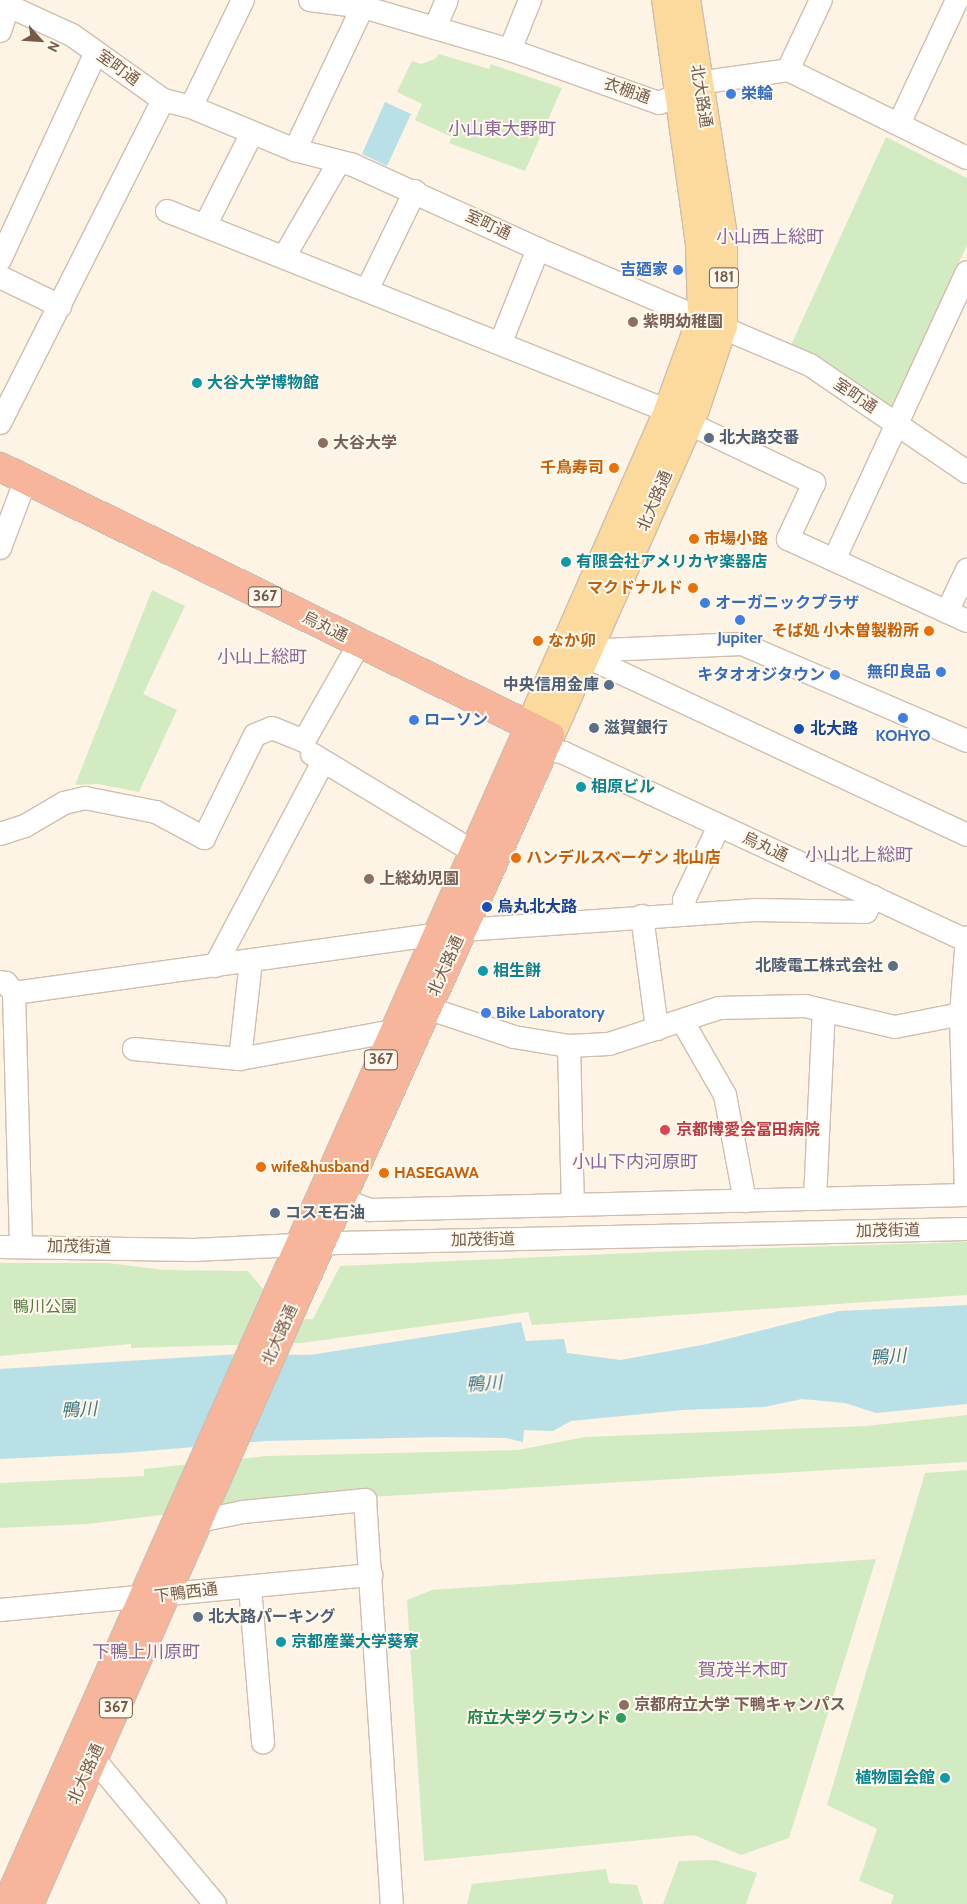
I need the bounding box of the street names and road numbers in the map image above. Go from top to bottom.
street label: 室町通 [93,46,143,90]
street label: 北大路通 [687,63,715,129]
street label: 衣棚通 [601,74,653,108]
street label: 室町通 [462,206,514,244]
road number: 181 [708,266,740,290]
street label: 室町通 [830,375,880,417]
street label: 北大路通 [634,468,676,534]
road number: 367 [248,584,282,610]
street label: 烏丸通 [299,608,351,646]
street label: 烏丸通 [739,828,791,866]
street label: 北大路通 [424,933,468,999]
road number: 367 [364,1048,398,1072]
street label: 加茂街道 [856,1221,920,1241]
street label: 加茂街道 [451,1230,515,1250]
street label: 加茂街道 [47,1237,111,1257]
street label: 北大路通 [258,1302,302,1368]
street label: 下鴨西通 [153,1580,219,1606]
road number: 367 [98,1696,134,1720]
street label: 北大路通 [64,1741,108,1807]

